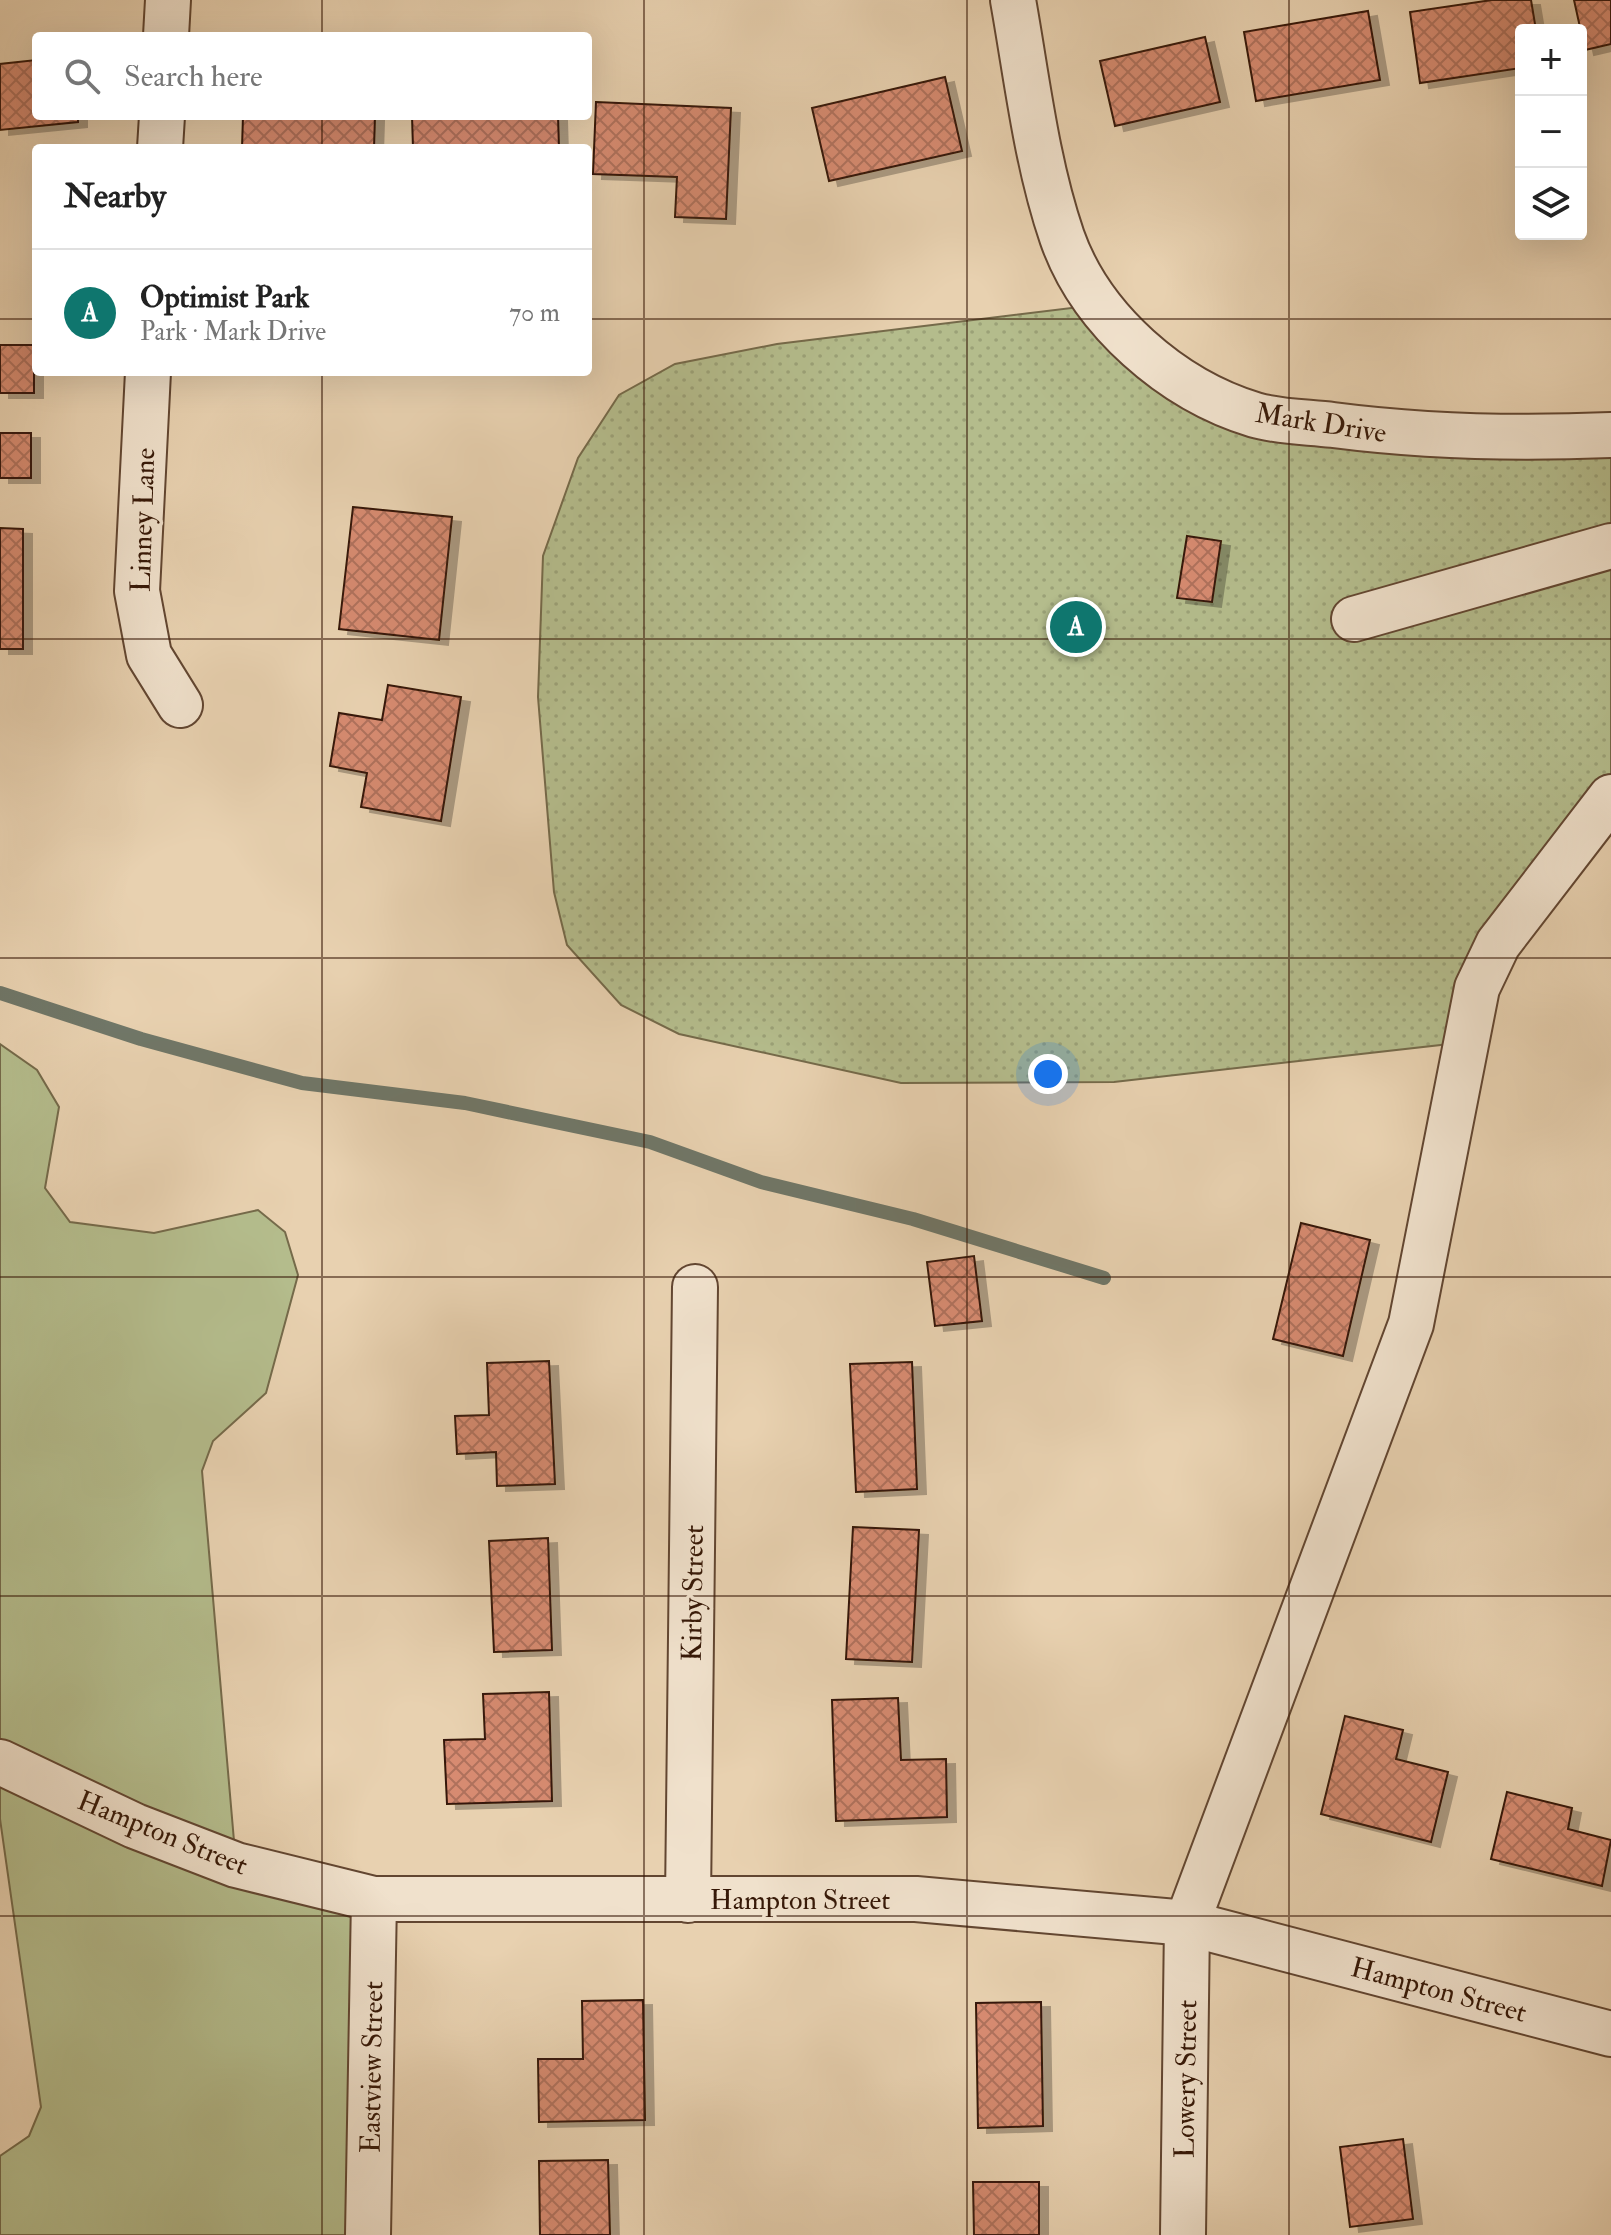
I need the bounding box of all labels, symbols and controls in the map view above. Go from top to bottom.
map controls [1515,24,1587,240]
button: + [1515,24,1587,96]
search box [32,32,592,120]
icon: search [60,54,104,98]
text: Search here [124,58,263,95]
button: − [1515,96,1587,168]
button: layers [1515,168,1587,240]
text: Nearby [64,175,166,218]
text: Optimist Park [140,279,309,316]
text: A [82,297,98,329]
text: 70 m [509,297,560,329]
text: Park · Mark Drive [140,316,326,348]
street label: Mark Drive [1253,396,1389,451]
street label: Linney Lane [123,447,164,593]
pin: A [1050,597,1102,657]
your location [1028,1054,1068,1094]
street label: Kirby Street [675,1524,712,1662]
street label: Hampton Street [72,1783,253,1883]
street label: Hampton Street [710,1883,890,1918]
street label: Hampton Street [1347,1950,1530,2031]
street label: Eastview Street [354,1981,391,2153]
street label: Lowery Street [1168,1999,1205,2159]

